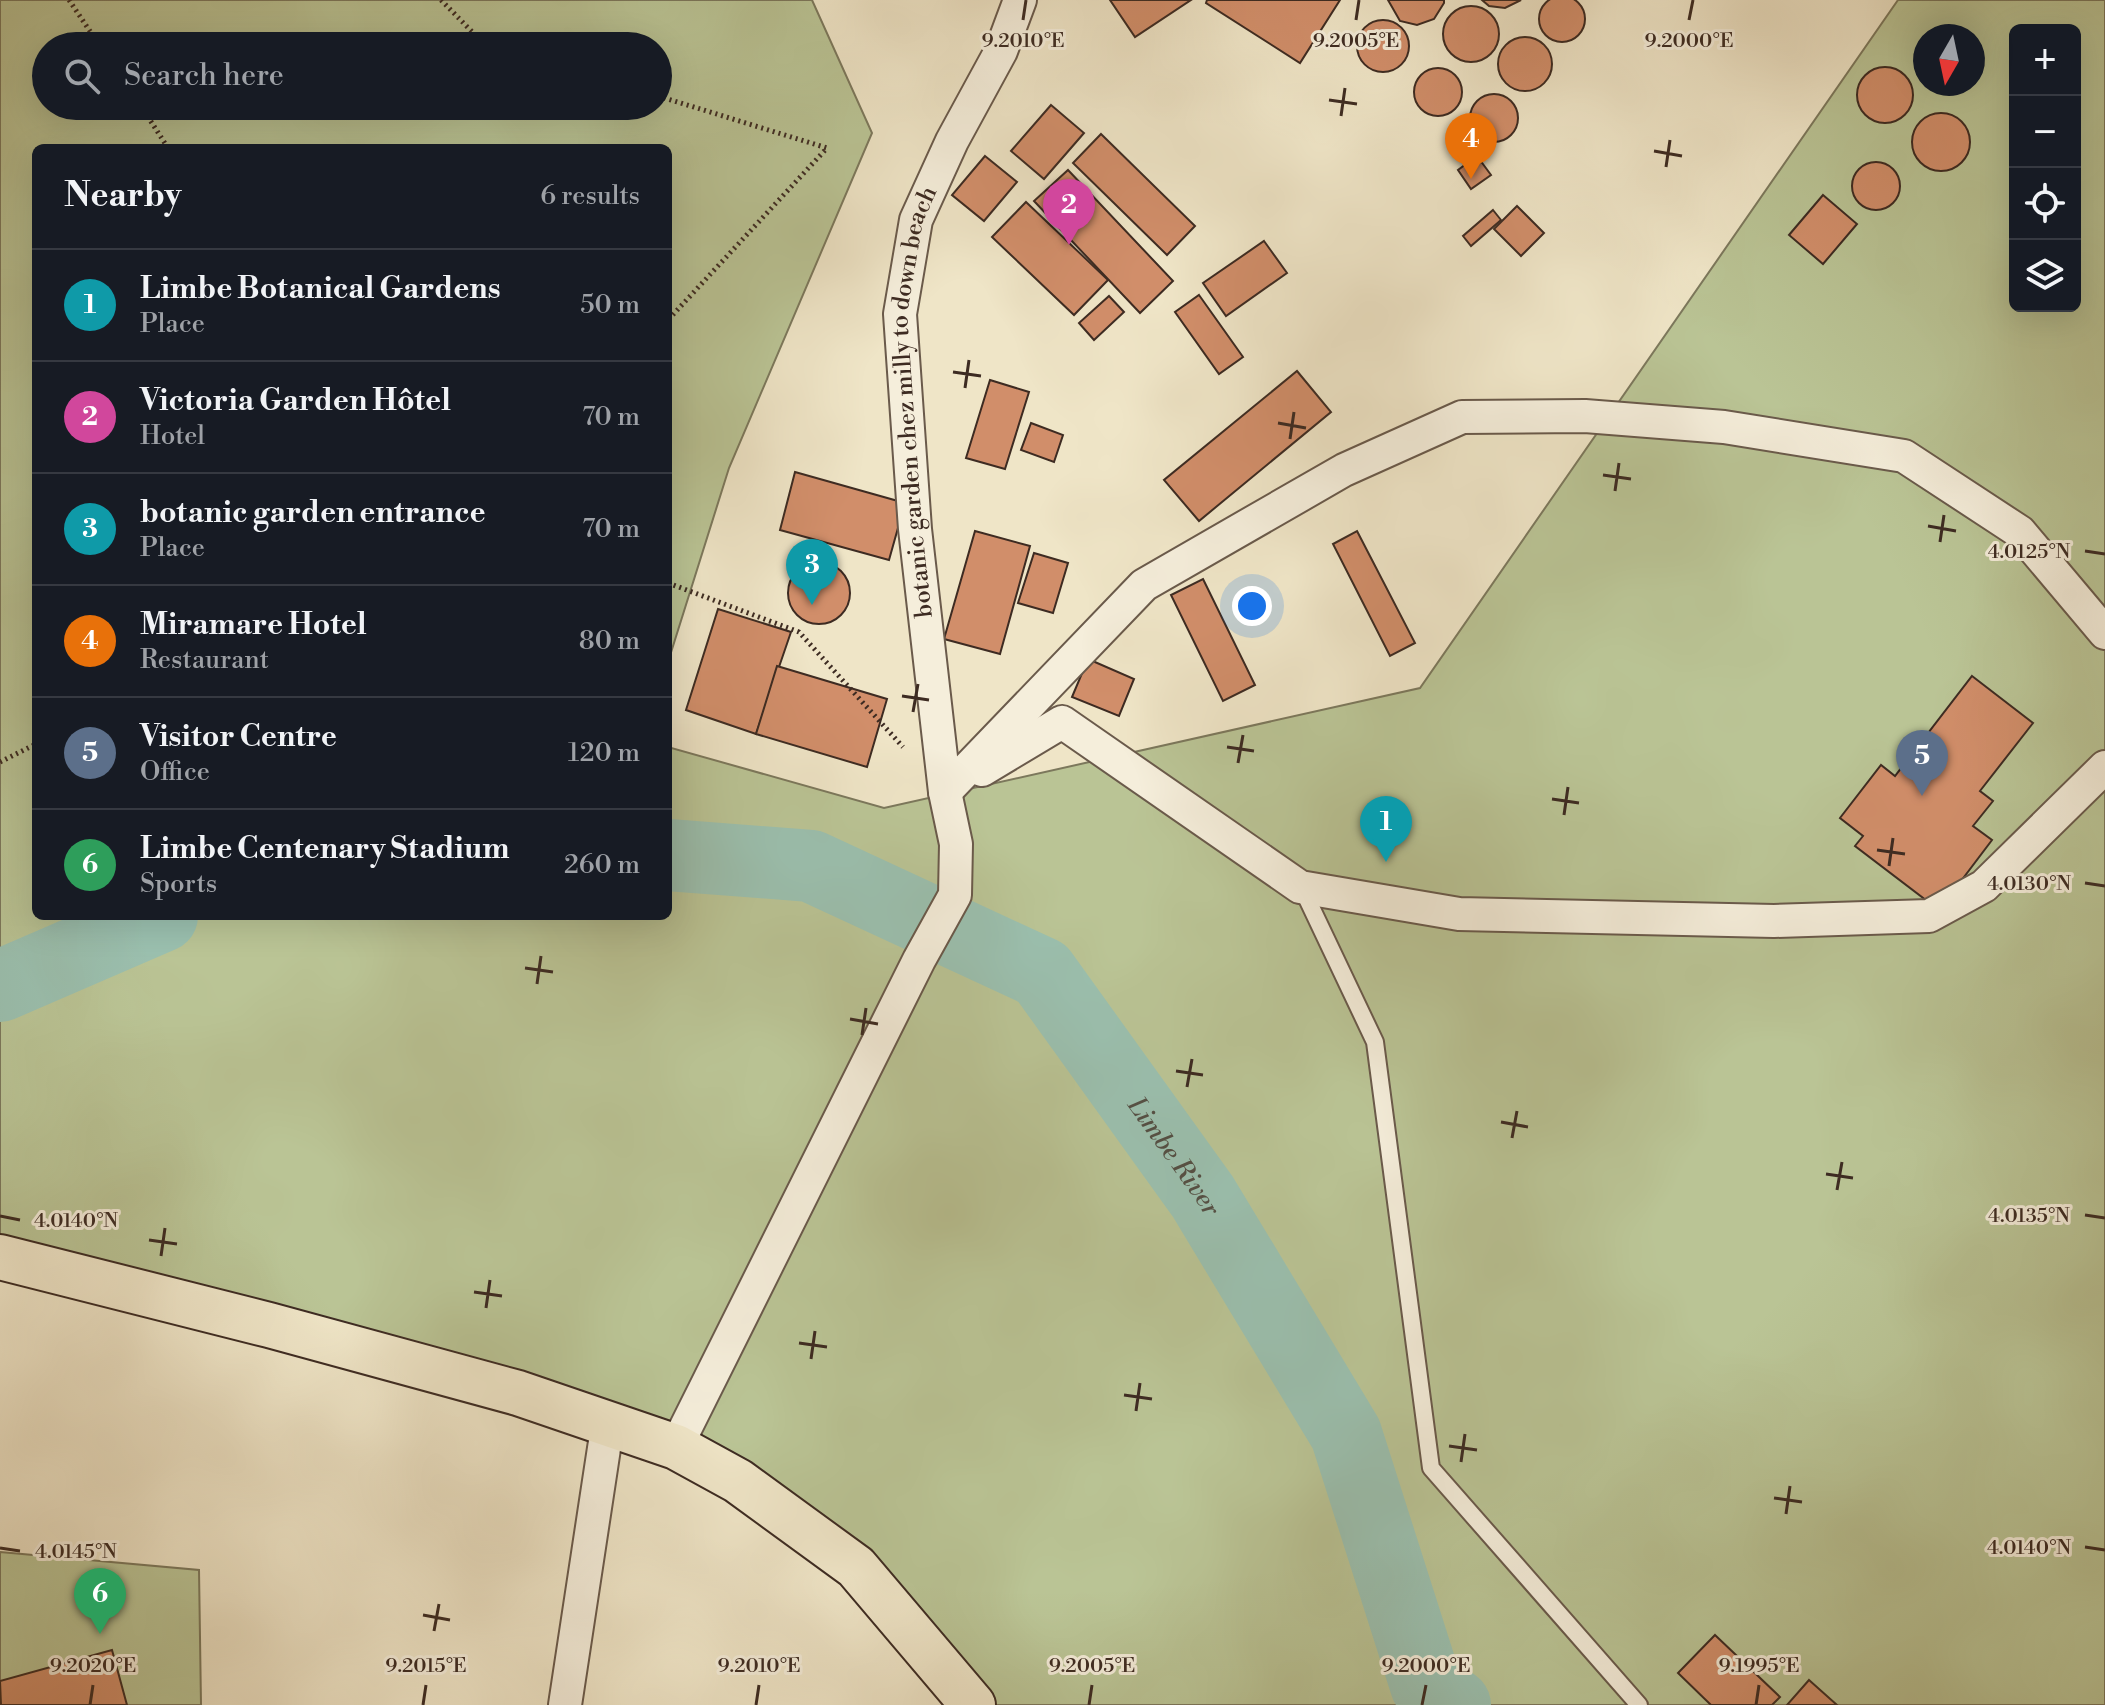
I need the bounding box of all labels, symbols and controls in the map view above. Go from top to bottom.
north arrow [1913,24,1985,96]
map controls [2009,24,2081,312]
button: + [2009,24,2081,96]
text: 9.2010°E [982,29,1064,54]
text: 9.2005°E [1313,29,1399,54]
text: 9.2000°E [1645,29,1733,54]
search box [32,32,672,120]
icon: search [60,54,104,98]
text: Search here [124,57,284,95]
button: − [2009,96,2081,168]
pin: 4 [1445,113,1497,179]
button: locate [2009,168,2081,240]
text: Nearby [64,175,182,217]
pin: 2 [1043,179,1095,245]
text: 6 results [540,180,640,212]
street label: botanic garden chez milly to down beach [885,182,944,619]
button: layers [2009,240,2081,312]
text: Limbe Botanical Gardens [140,270,501,308]
text: 1 [84,289,96,321]
text: 50 m [580,289,640,321]
text: Place [140,308,205,340]
text: Victoria Garden Hôtel [140,382,451,420]
text: 2 [82,401,98,433]
text: 70 m [582,401,640,433]
text: Hotel [140,420,205,452]
text: botanic garden entrance [140,494,486,532]
text: 3 [82,513,98,545]
text: 70 m [582,513,640,545]
text: Place [140,532,205,564]
pin: 3 [786,539,838,605]
text: 4.0125°N [1988,540,2070,565]
your location [1232,586,1272,626]
text: Miramare Hotel [140,606,367,644]
text: 4 [81,625,99,657]
text: 80 m [579,625,640,657]
text: Restaurant [140,644,269,676]
text: Visitor Centre [140,718,337,756]
pin: 5 [1896,730,1948,796]
text: 5 [82,737,98,769]
text: 120 m [568,737,640,769]
text: Office [140,756,210,788]
pin: 1 [1360,796,1412,862]
text: Limbe Centenary Stadium [140,830,510,868]
text: 6 [82,849,98,881]
text: 260 m [564,849,640,881]
text: Sports [140,868,217,900]
text: 4.0130°N [1987,872,2071,897]
water label: Limbe River [1120,1090,1227,1223]
text: 4.0135°N [1988,1204,2070,1229]
text: 4.0140°N [34,1209,118,1234]
text: 4.0140°N [1987,1536,2071,1561]
text: 4.0145°N [35,1540,117,1565]
pin: 6 [74,1568,126,1634]
text: 9.2020°E [50,1654,136,1679]
text: 9.2015°E [385,1654,467,1679]
text: 9.2010°E [718,1654,800,1679]
text: 9.2005°E [1049,1654,1135,1679]
text: 9.2000°E [1382,1654,1470,1679]
text: 9.1995°E [1718,1654,1800,1679]

